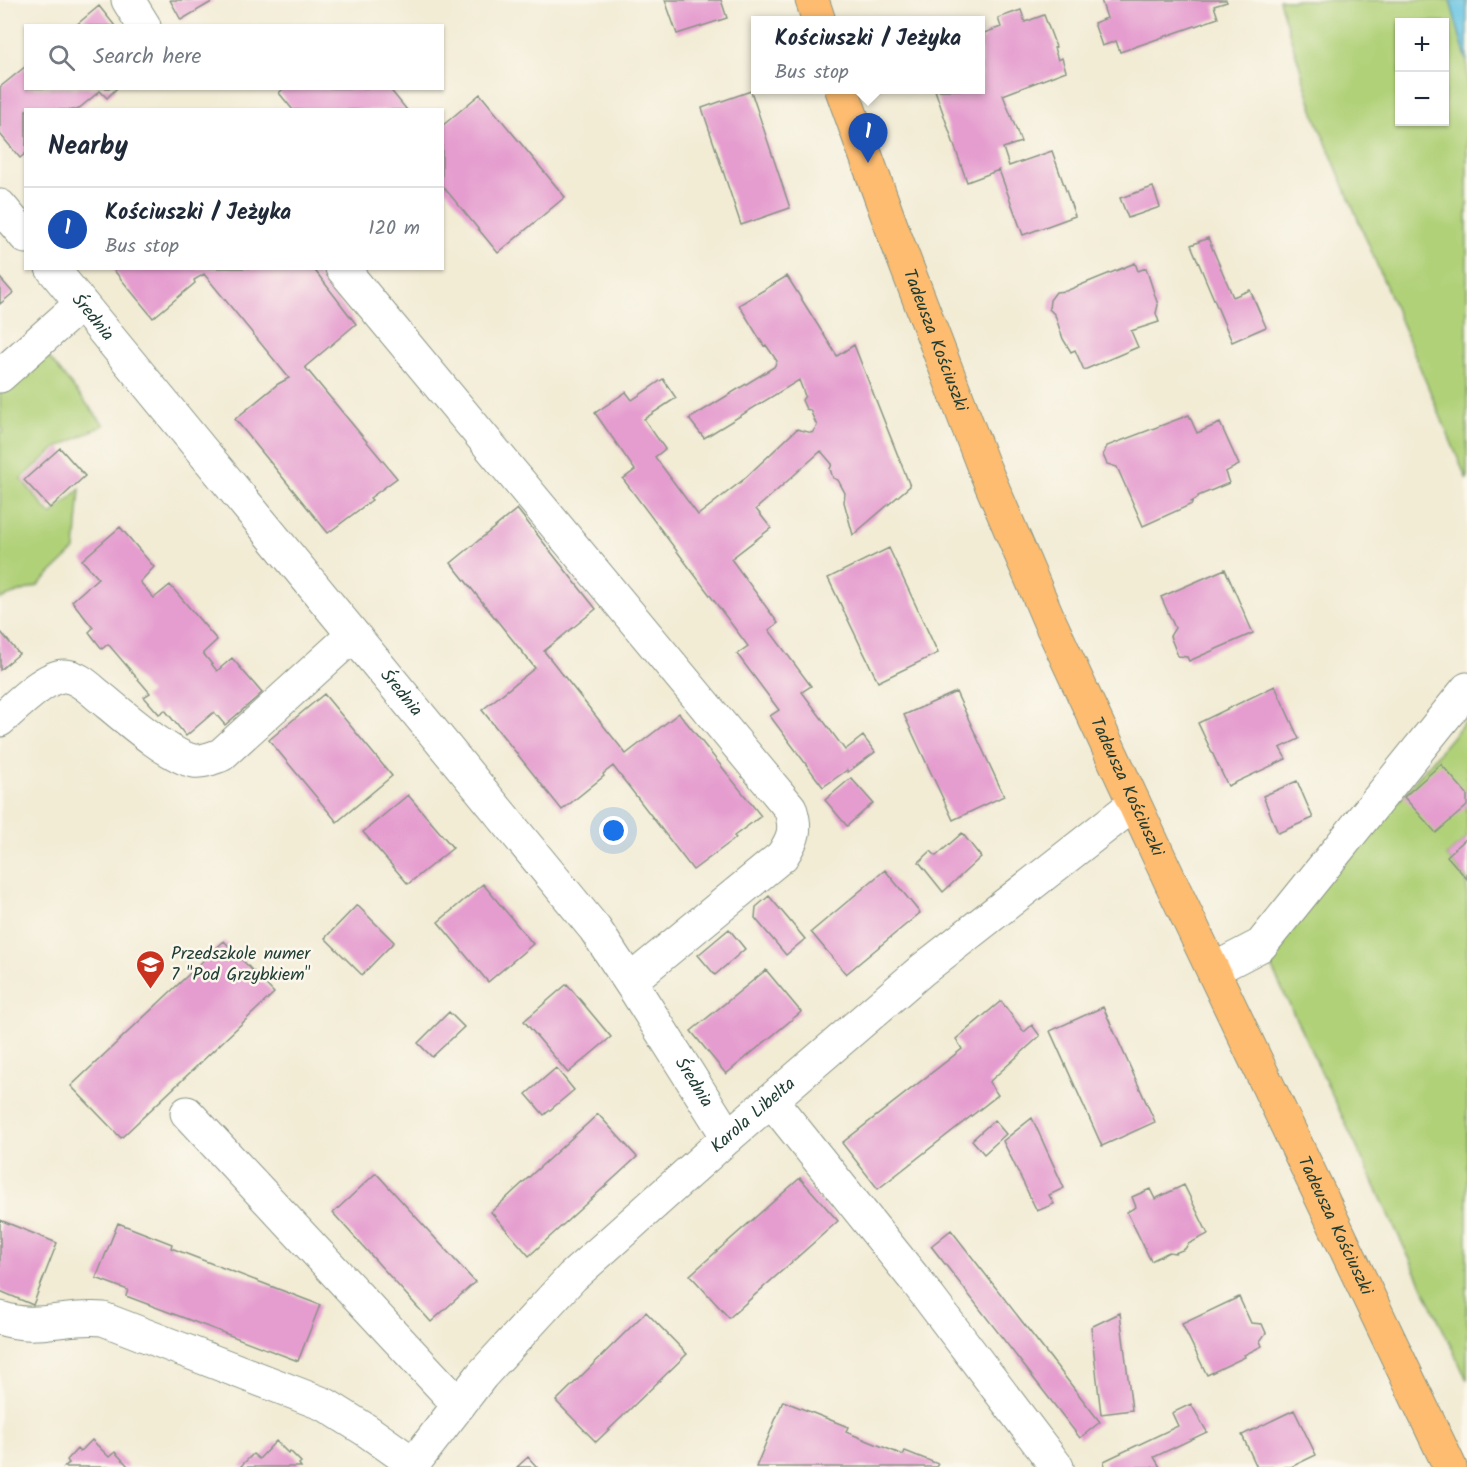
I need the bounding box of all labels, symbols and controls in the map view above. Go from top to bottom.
popup [751,16,985,94]
map controls [1395,18,1449,126]
button: + [1395,18,1449,72]
text: Kościuszki / Jeżyka [775,22,961,57]
search box [24,24,444,90]
text: Search here [93,40,201,75]
icon: search [45,41,78,74]
text: Bus stop [775,57,849,89]
button: − [1395,72,1449,126]
pin: 1 [848,114,888,163]
text: Nearby [48,126,128,168]
text: Kościuszki / Jeżyka [105,196,291,231]
text: 1 [64,213,71,245]
text: 120 m [368,213,420,245]
text: Bus stop [105,231,179,263]
street label: Tadeusza Kościuszki [894,265,976,417]
street label: Średnia [64,287,121,348]
street label: Średnia [372,663,430,723]
street label: Tadeusza Kościuszki [1082,712,1172,862]
your location [599,816,628,845]
place label: Przedszkole numer 7 "Pod Grzybkiem" [171,940,311,990]
school or university icon: Przedszkole numer 7 "Pod Grzybkiem" [134,948,166,990]
street label: Średnia [667,1052,721,1114]
street label: Karola Libelta [704,1070,802,1161]
street label: Tadeusza Kościuszki [1289,1151,1381,1301]

